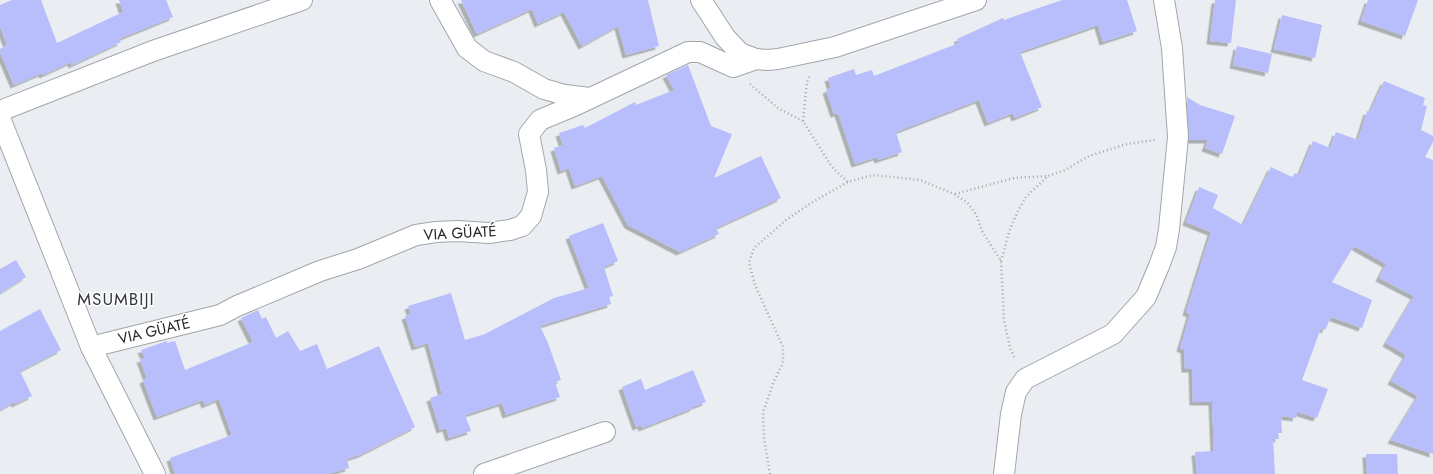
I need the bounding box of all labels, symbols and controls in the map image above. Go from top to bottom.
street label: VIA GÜATÉ [423,220,497,246]
district label: MSUMBIJI [77,287,155,311]
street label: VIA GÜATÉ [116,312,192,350]

